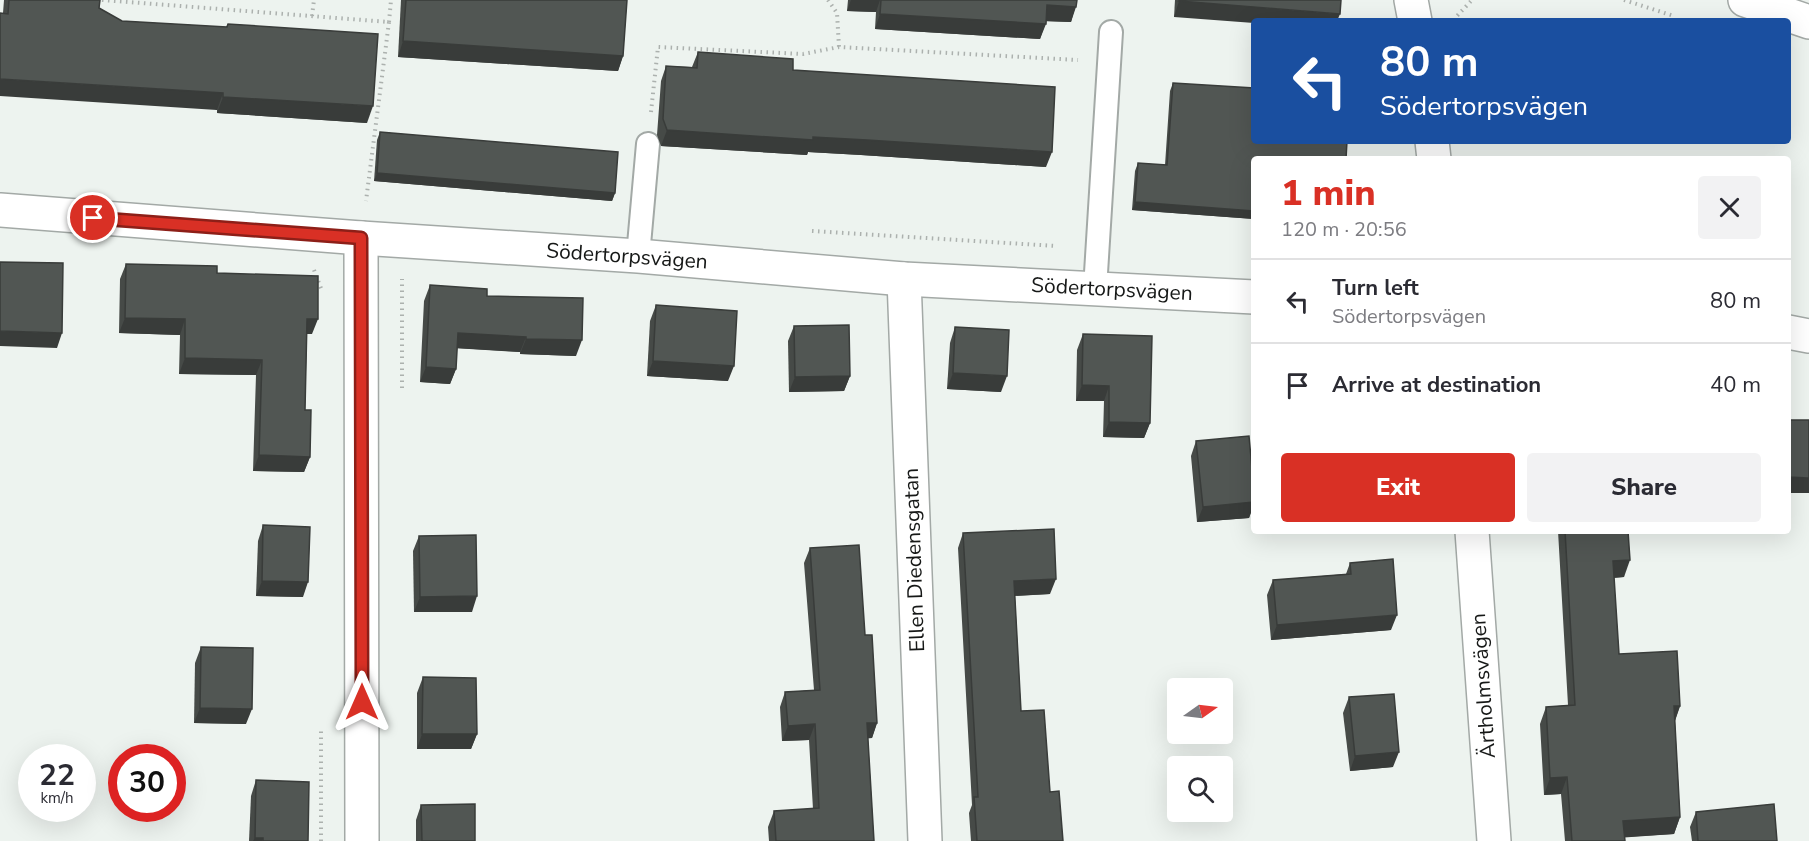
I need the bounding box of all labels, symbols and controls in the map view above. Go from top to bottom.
text: 80 m [1380,34,1479,91]
icon: left [1281,42,1359,120]
text: Södertorpsvägen [1380,88,1588,125]
text: 1 min [1281,169,1376,218]
button: close [1698,176,1761,239]
pin [67,192,118,243]
icon: arrive [76,201,109,234]
text: 120 m · 20:56 [1281,216,1407,243]
street label: Södertorpsvägen [545,236,709,276]
street label: Södertorpsvägen [1030,271,1194,307]
text: Turn left [1332,273,1419,303]
icon: left [1281,285,1314,318]
text: 80 m [1710,286,1761,316]
text: Södertorpsvägen [1332,303,1486,330]
icon: arrive [1281,369,1314,402]
text: Arrive at destination [1332,370,1541,400]
text: 40 m [1710,370,1761,400]
button: Exit [1281,453,1515,522]
button: Share [1527,453,1761,522]
street label: Ellen Diedensgatan [897,468,931,652]
street label: Ärtholmsvägen [1464,612,1502,760]
position arrow [330,670,394,734]
north arrow [1167,678,1233,744]
map controls [1167,678,1233,822]
speed limit sign: 30 [108,744,186,822]
text: 22 [39,755,75,796]
button: search [1167,756,1233,822]
text: km/h [40,788,74,808]

